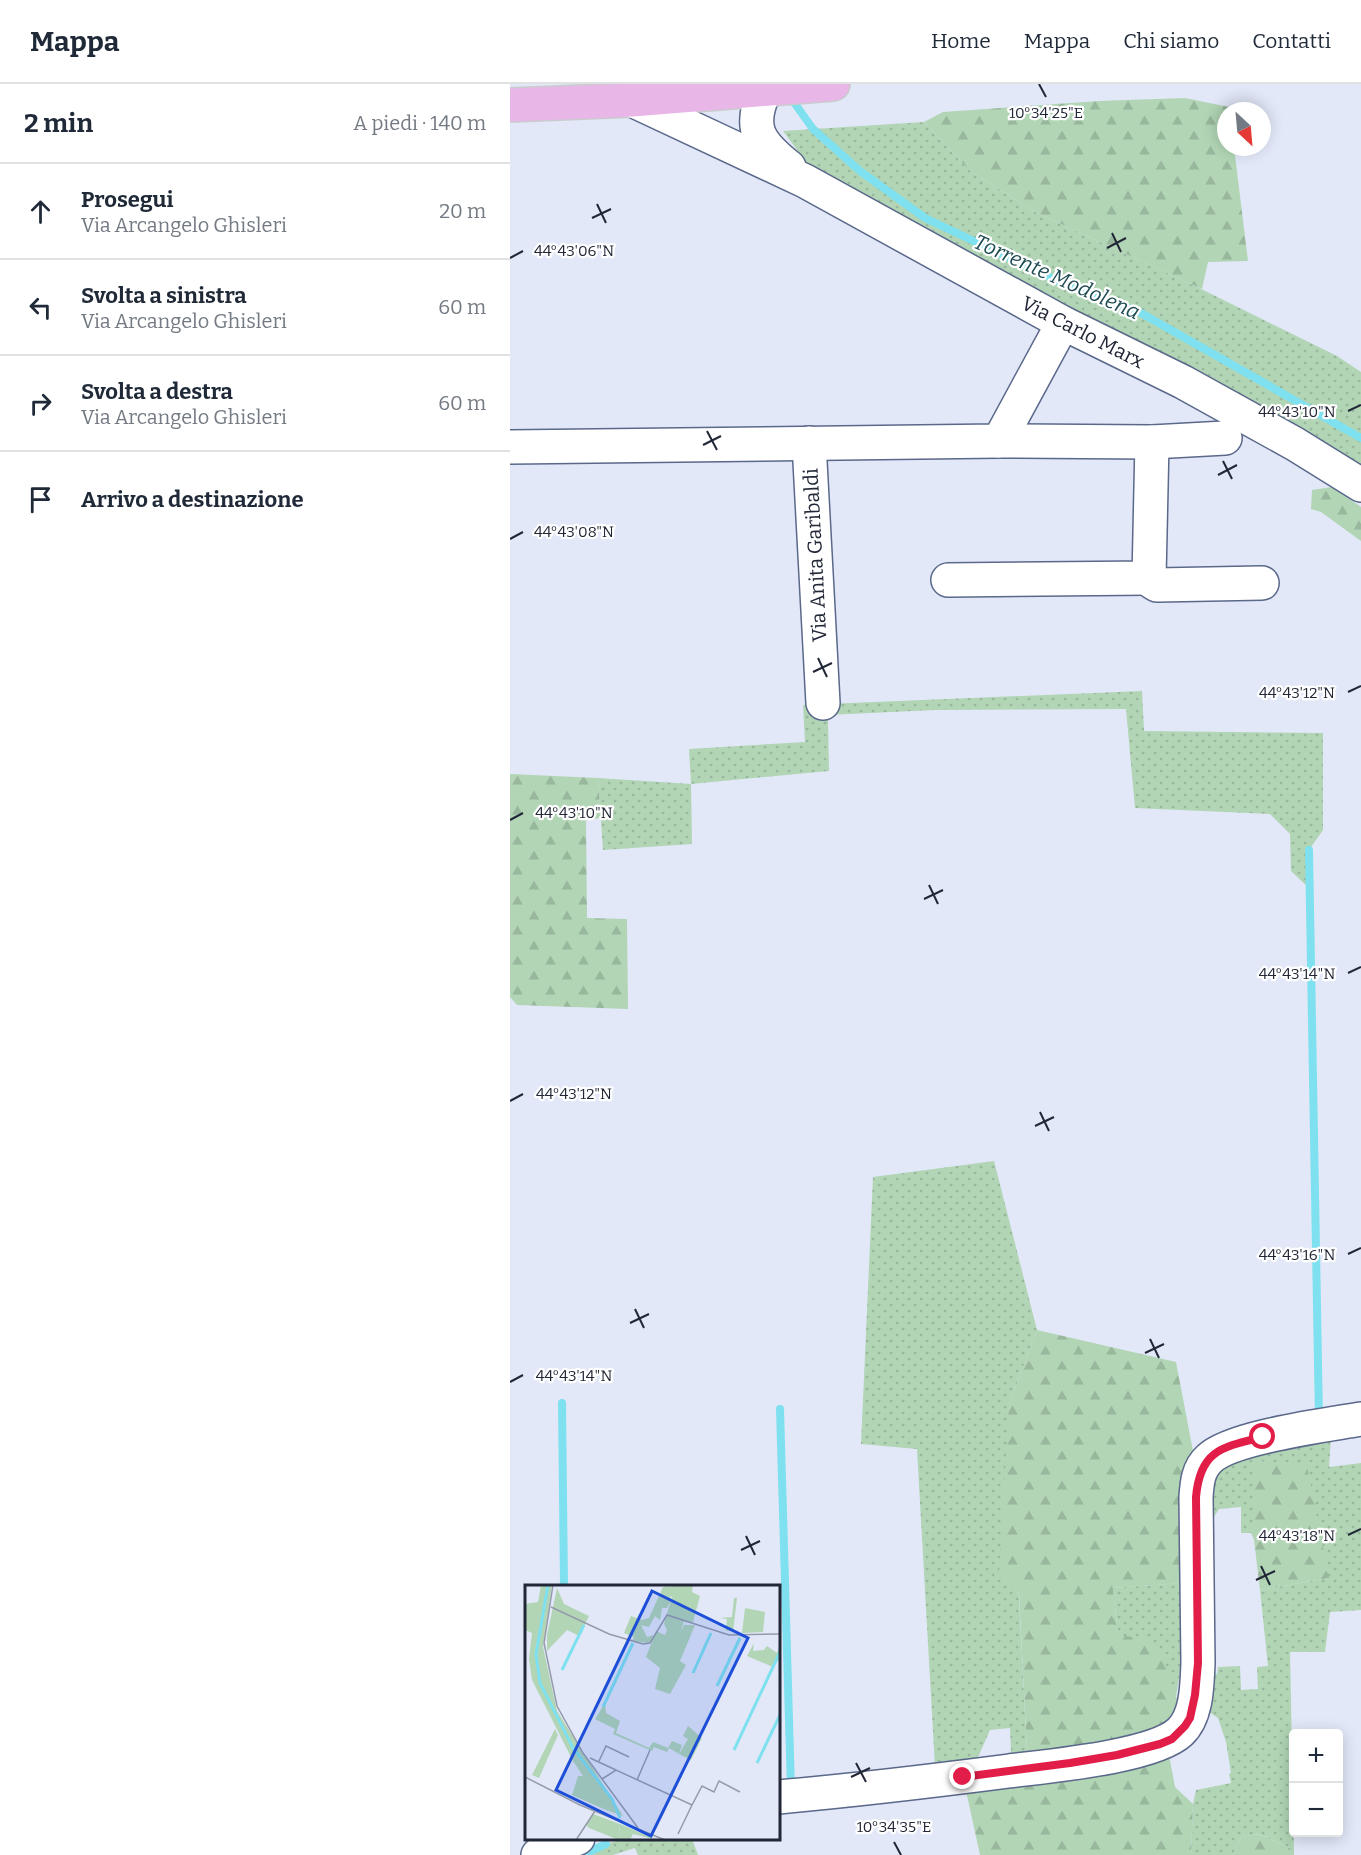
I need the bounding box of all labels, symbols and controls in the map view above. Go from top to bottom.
text: Mappa [30,25,120,58]
text: Home [931,28,991,54]
text: Mappa [1024,28,1090,54]
text: Chi siamo [1123,28,1219,54]
text: Contatti [1252,28,1331,54]
north arrow [1217,102,1271,156]
text: 10°34'25"E [1009,104,1083,122]
text: 2 min [24,108,93,139]
text: A piedi · 140 m [353,111,486,135]
text: Prosegui [81,186,173,213]
icon: ahead [24,195,57,228]
text: 20 m [439,199,486,223]
text: Via Arcangelo Ghisleri [81,213,287,237]
water label: Torrente Modolena [970,229,1144,325]
text: 44°43'06"N [534,242,614,260]
text: Svolta a sinistra [81,282,247,309]
icon: left [24,291,57,324]
street label: Via Carlo Marx [1018,291,1148,373]
text: 60 m [438,295,486,319]
text: Via Arcangelo Ghisleri [81,309,287,333]
text: Svolta a destra [81,378,233,405]
icon: right [24,387,57,420]
text: 60 m [438,391,486,415]
text: 44°43'10"N [1258,403,1336,421]
text: Via Arcangelo Ghisleri [81,405,287,429]
street label: Via Anita Garibaldi [798,467,832,643]
icon: arrive [24,483,57,516]
text: Arrivo a destinazione [81,486,304,513]
text: 44°43'08"N [534,523,614,541]
text: 44°43'12"N [1259,684,1335,702]
text: 44°43'10"N [535,804,613,822]
text: 44°43'14"N [1259,965,1335,983]
text: 44°43'12"N [536,1085,612,1103]
text: 44°43'16"N [1259,1246,1335,1264]
text: 44°43'14"N [536,1367,612,1385]
route start [1249,1423,1275,1449]
text: 44°43'18"N [1259,1527,1335,1545]
inset map [525,1585,780,1840]
map controls [1289,1729,1343,1837]
button: + [1289,1729,1343,1783]
route end [949,1763,975,1789]
button: − [1289,1783,1343,1837]
text: 10°34'35"E [857,1818,931,1836]

